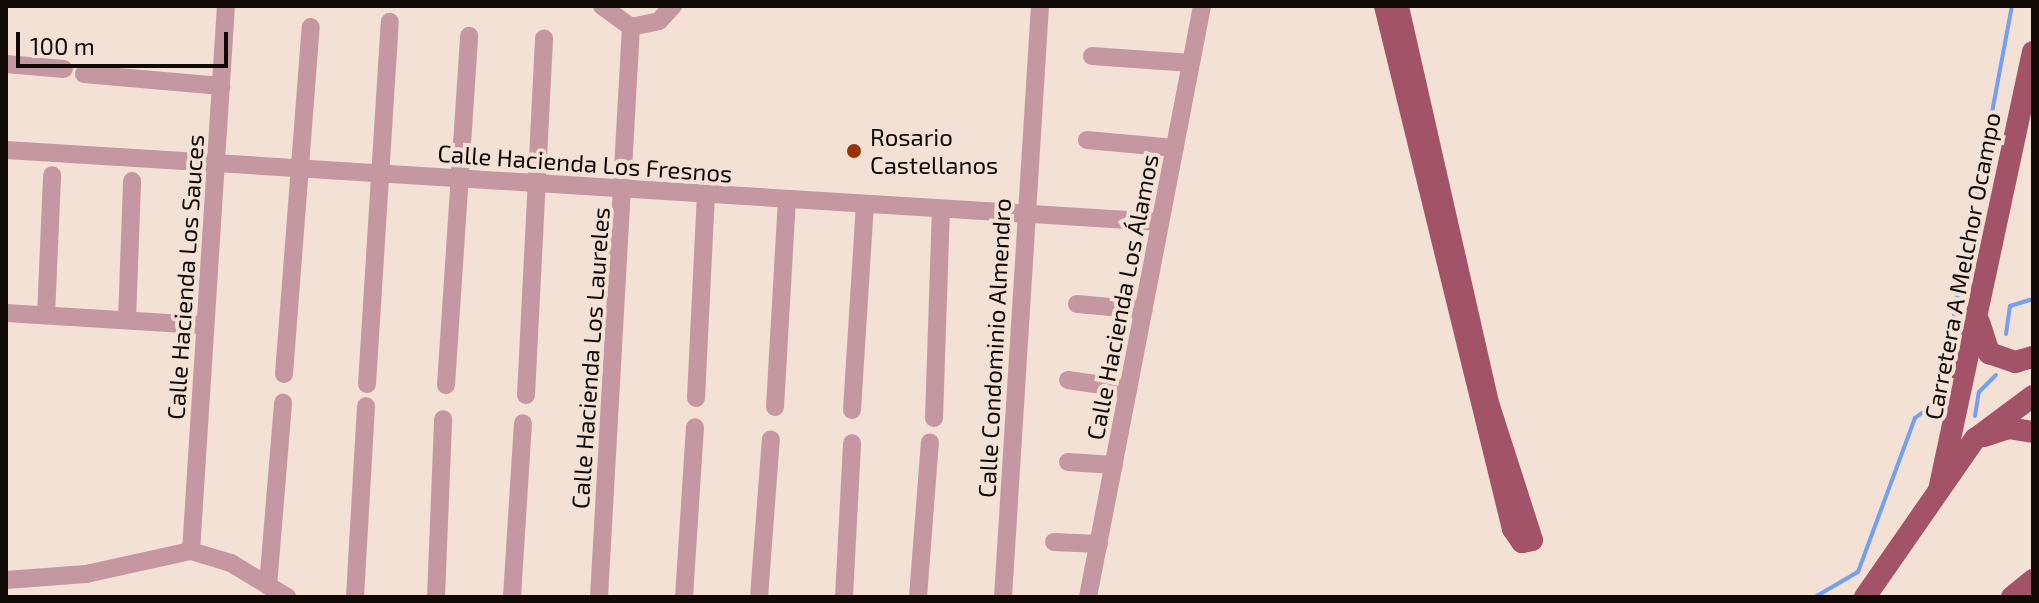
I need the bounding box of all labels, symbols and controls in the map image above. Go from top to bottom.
scale bar [20,16,232,66]
text: 100 m [30,31,95,60]
street label: Carretera A Melchor Ocampo [1918,109,2006,423]
place label: Rosario Castellanos [870,123,998,179]
street label: Calle Hacienda Los Sauces [161,133,209,421]
street label: Calle Hacienda Los Fresnos [437,138,733,188]
marker: Rosario Castellanos [845,142,863,160]
street label: Calle Hacienda Los Álamos [1080,151,1164,443]
street label: Calle Condominio Almendro [972,197,1016,499]
street label: Calle Hacienda Los Laureles [565,206,615,510]

